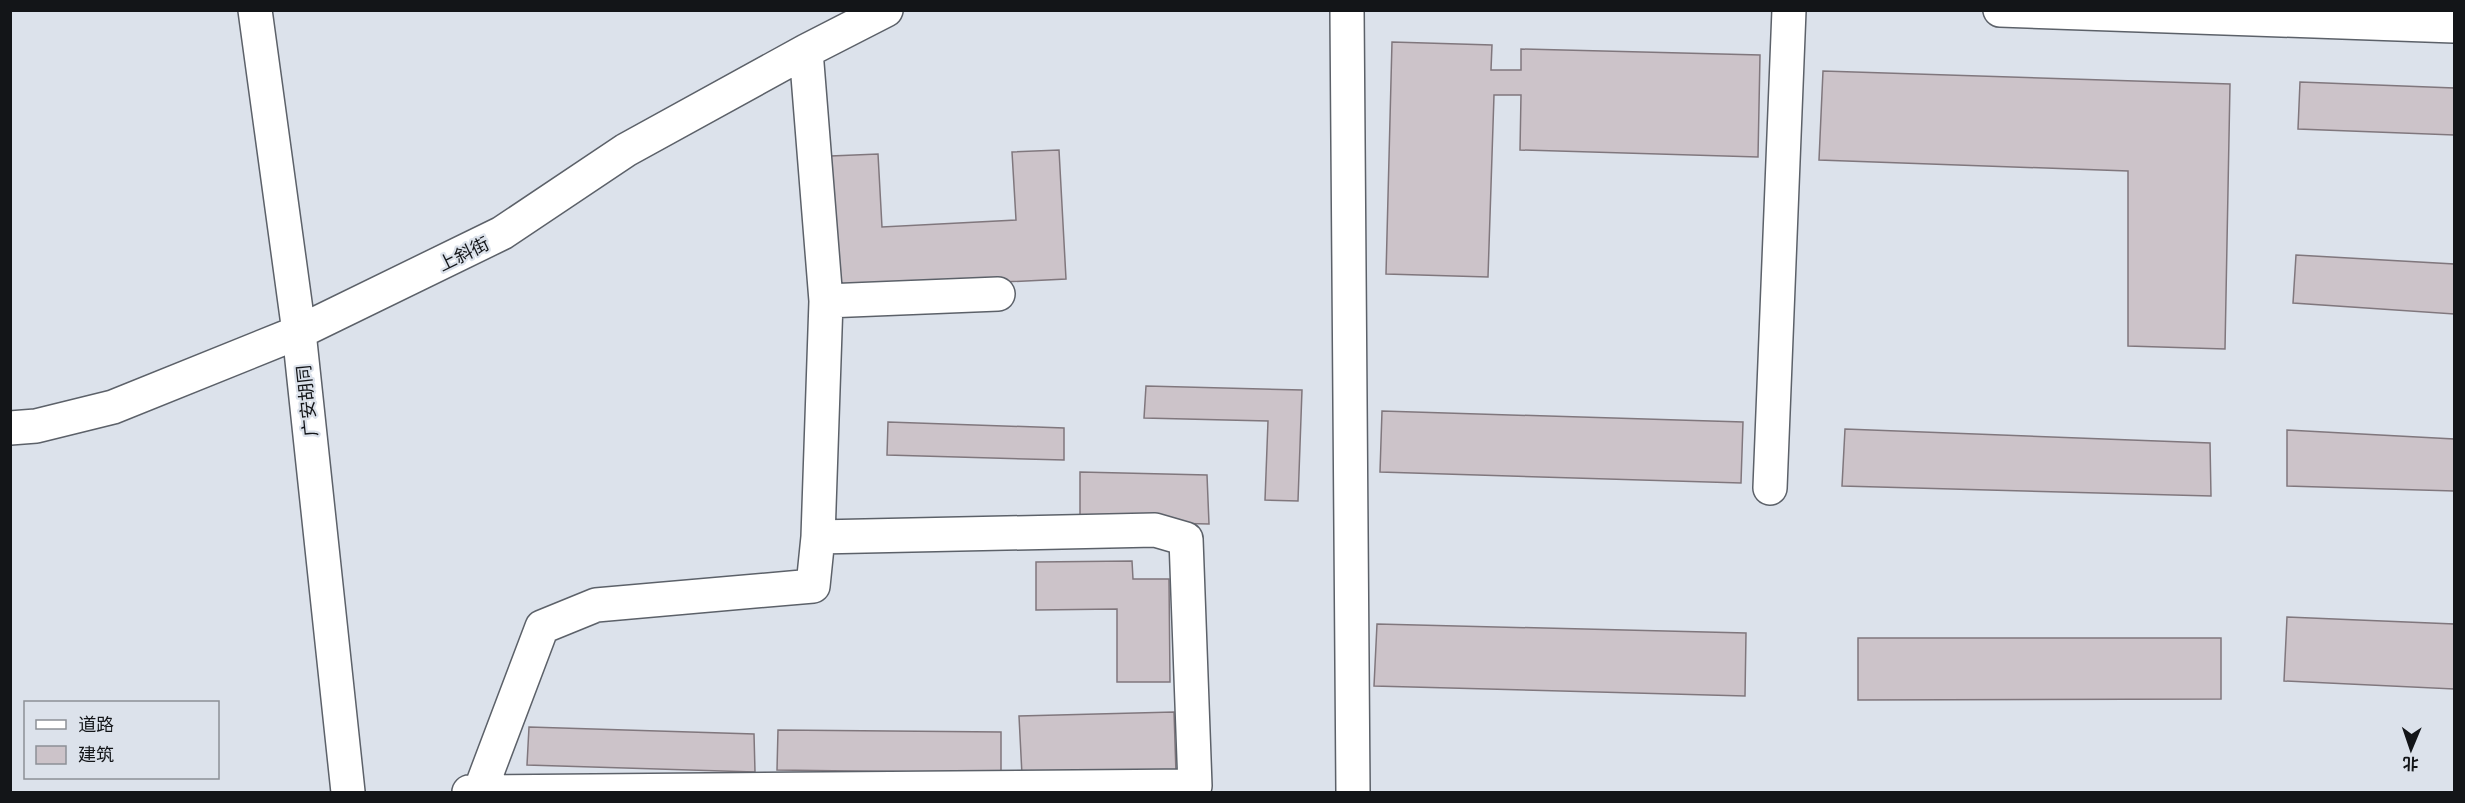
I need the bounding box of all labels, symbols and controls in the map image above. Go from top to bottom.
street label: 上斜街 [433,229,493,277]
street label: 广安胡同 [289,364,323,438]
legend [24,701,219,779]
text: 道路 [78,710,114,737]
north arrow [2381,719,2441,779]
text: 建筑 [78,740,114,767]
text: 北 [2402,753,2419,777]

